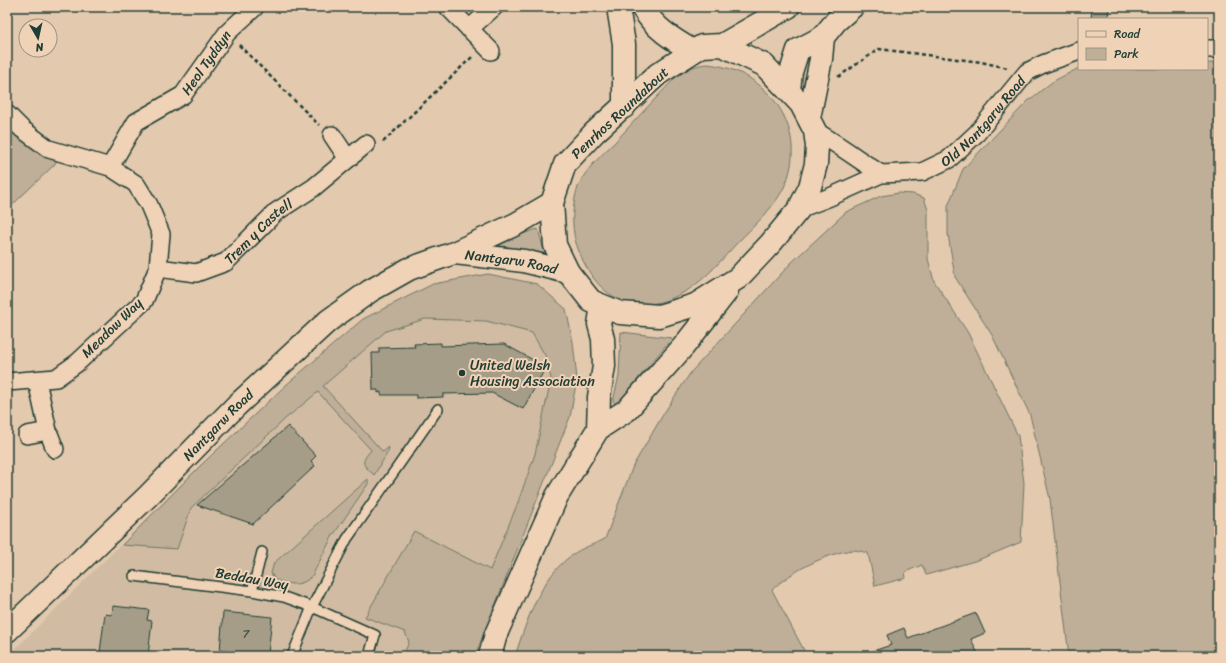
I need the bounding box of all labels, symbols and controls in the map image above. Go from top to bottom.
north arrow [18,18,58,58]
legend [1078,18,1208,70]
text: Road [1114,23,1141,45]
street label: Heol Tyddyn [174,24,238,100]
text: N [34,37,46,57]
text: Park [1114,43,1139,65]
street label: Penrhos Roundabout [565,61,675,165]
street label: Old Nantgarw Road [936,69,1033,174]
street label: Trem y Castell [218,191,299,270]
street label: Nantgarw Road [464,242,562,282]
street label: Meadow Way [75,291,149,364]
place label: United Welsh Housing Association [470,353,595,394]
marker: United Welsh Housing Association [457,368,467,378]
street label: Nantgarw Road [176,382,261,467]
street label: Beddau Way [213,560,291,598]
house number: 7 [243,623,251,645]

